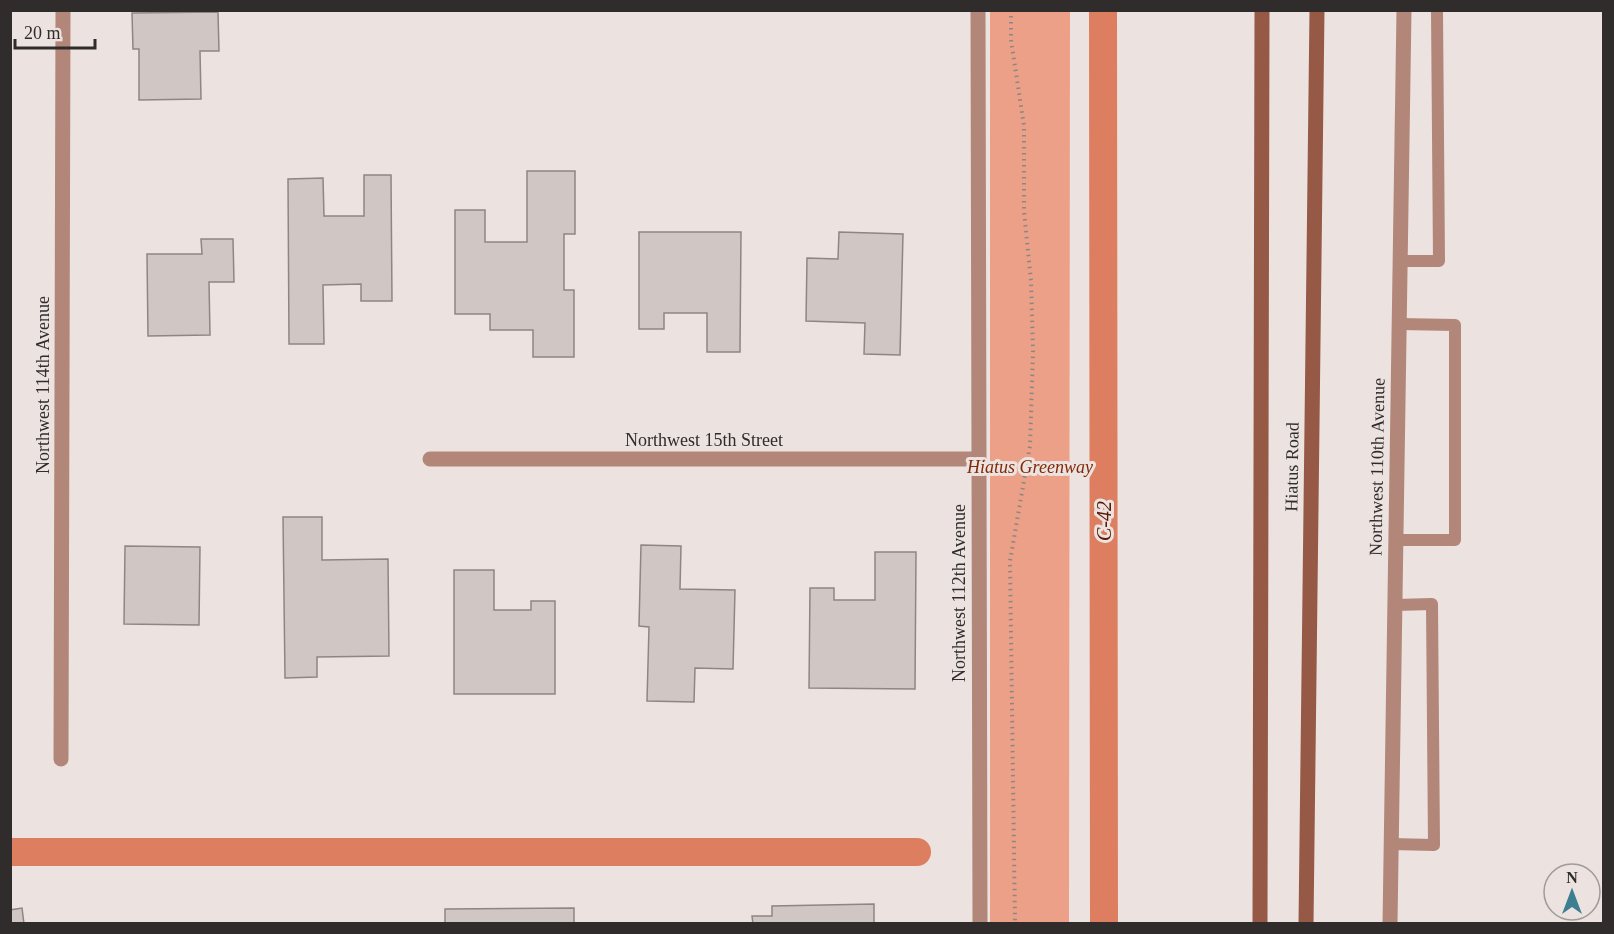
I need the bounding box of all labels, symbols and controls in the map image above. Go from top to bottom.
scale bar [15,12,94,50]
text: 20 m [24,23,61,43]
street label: Northwest 114th Avenue [33,296,53,474]
street label: Northwest 110th Avenue [1365,378,1389,556]
street label: Hiatus Road [1281,422,1303,512]
street label: Northwest 15th Street [625,430,783,450]
park label: Hiatus Greenway [966,457,1093,477]
water label: C-42 [1093,501,1115,541]
street label: Northwest 112th Avenue [949,504,969,682]
north arrow [1542,862,1602,922]
text: N [1566,869,1578,886]

